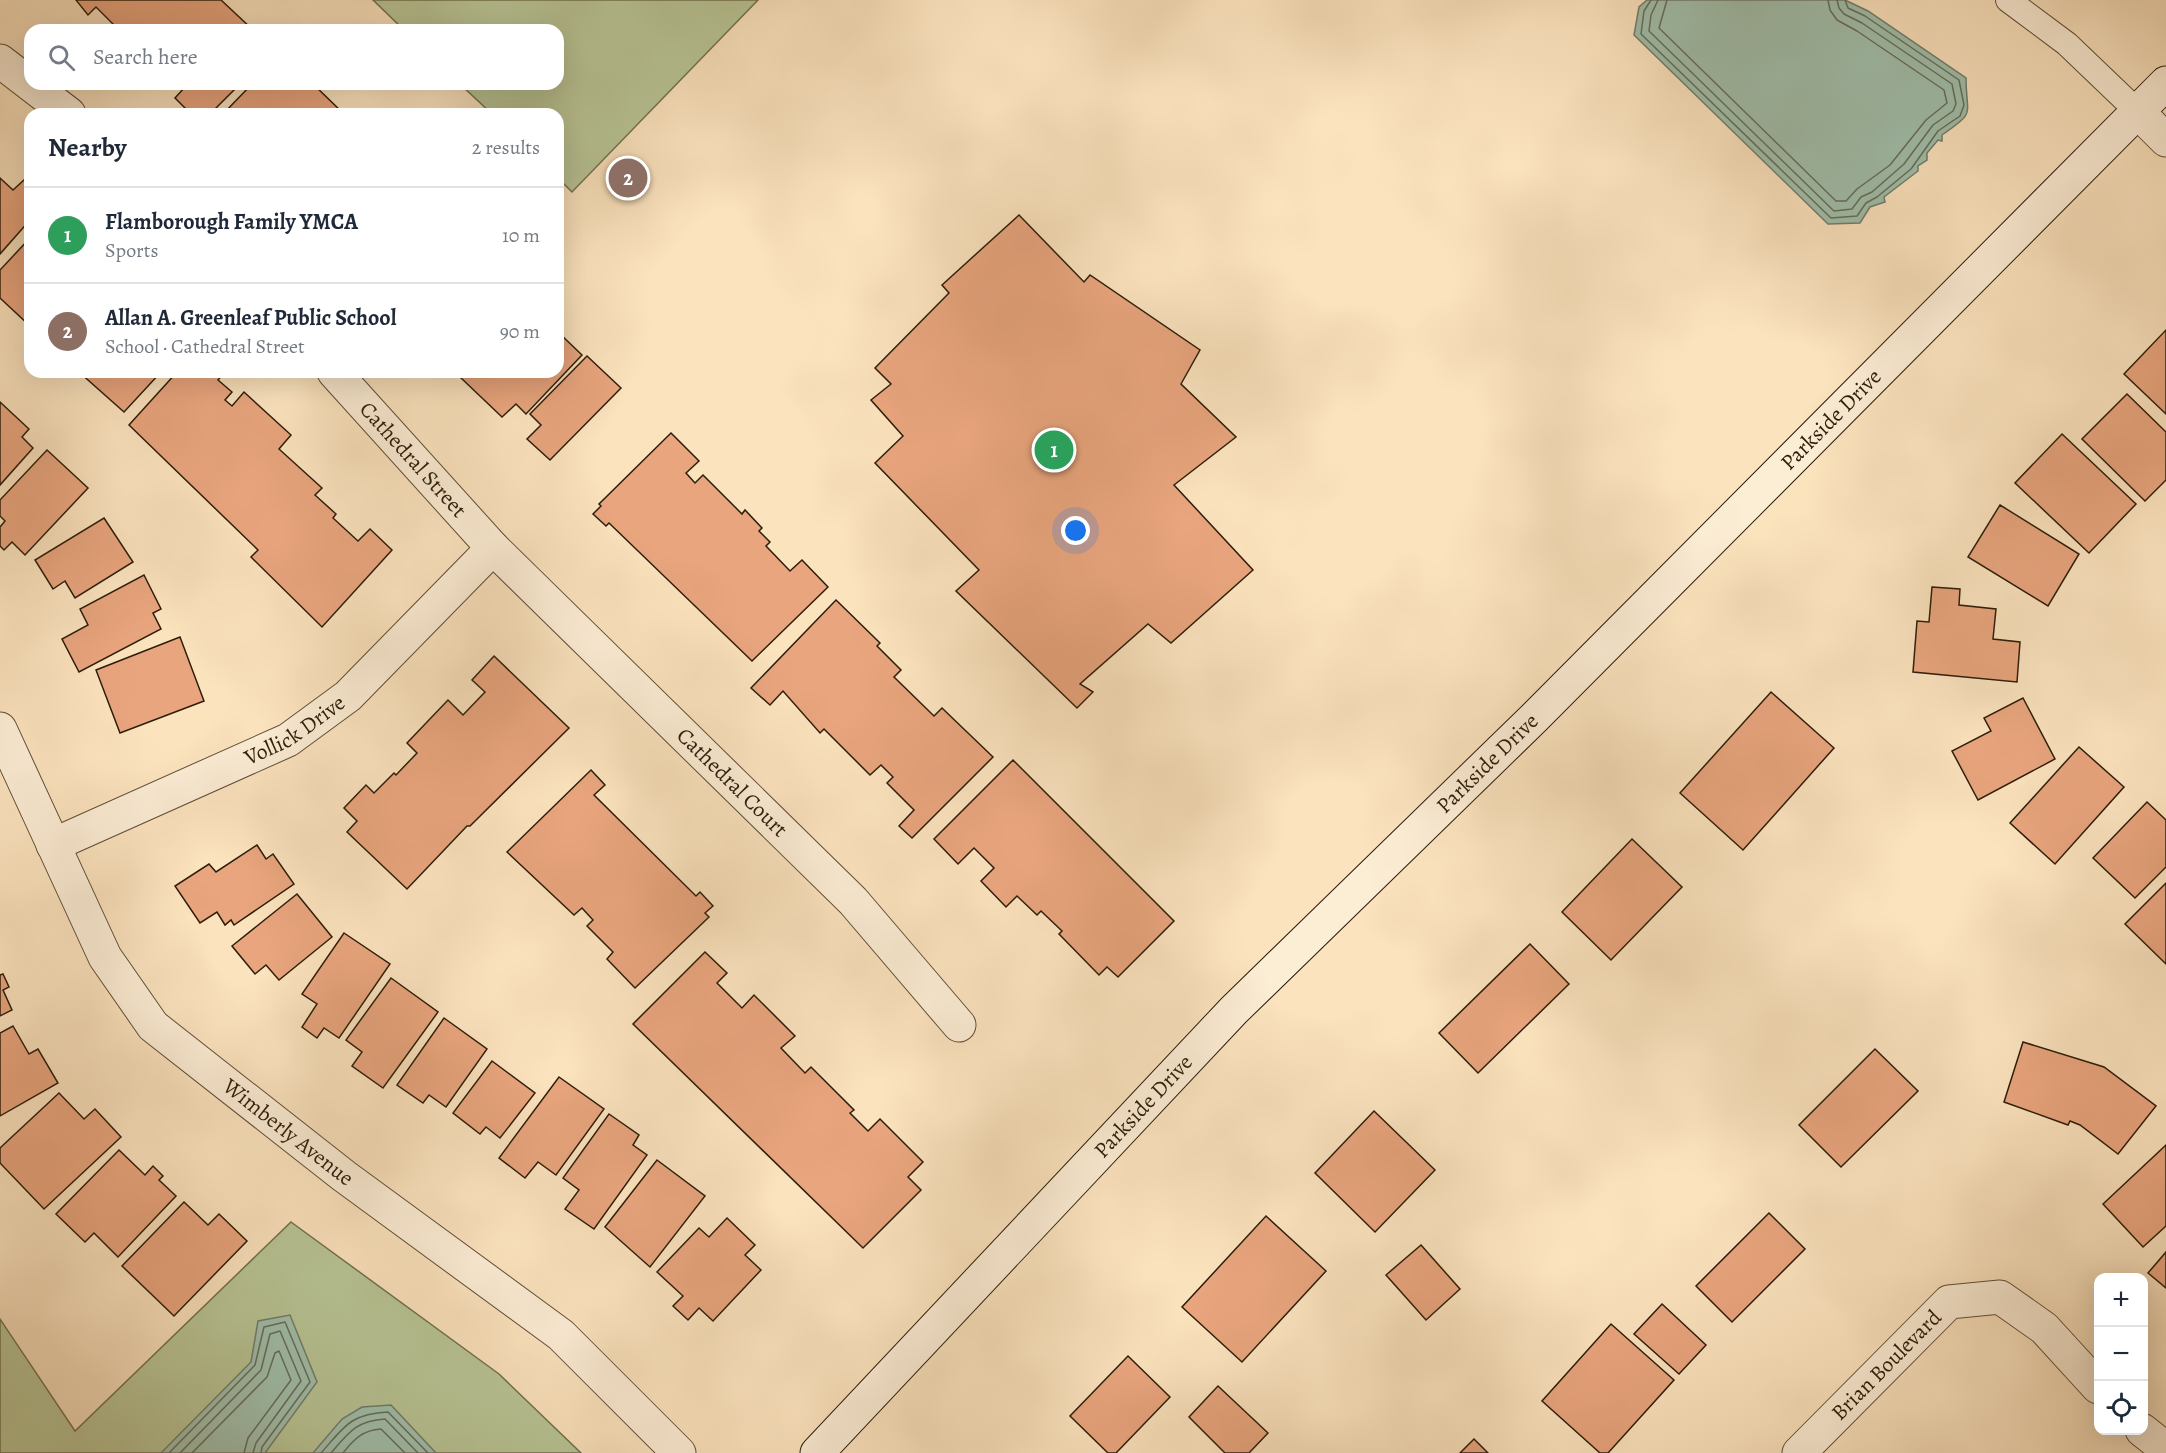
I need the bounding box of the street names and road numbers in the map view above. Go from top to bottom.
street label: Parkside Drive [1774,362,1888,477]
street label: Cathedral Street [353,395,474,524]
street label: Vollick Drive [239,688,351,773]
street label: Parkside Drive [1430,707,1545,820]
street label: Cathedral Court [670,721,794,844]
street label: Parkside Drive [1087,1048,1199,1165]
street label: Wimberly Avenue [216,1071,360,1193]
street label: Brian Boulevard [1825,1303,1948,1427]

